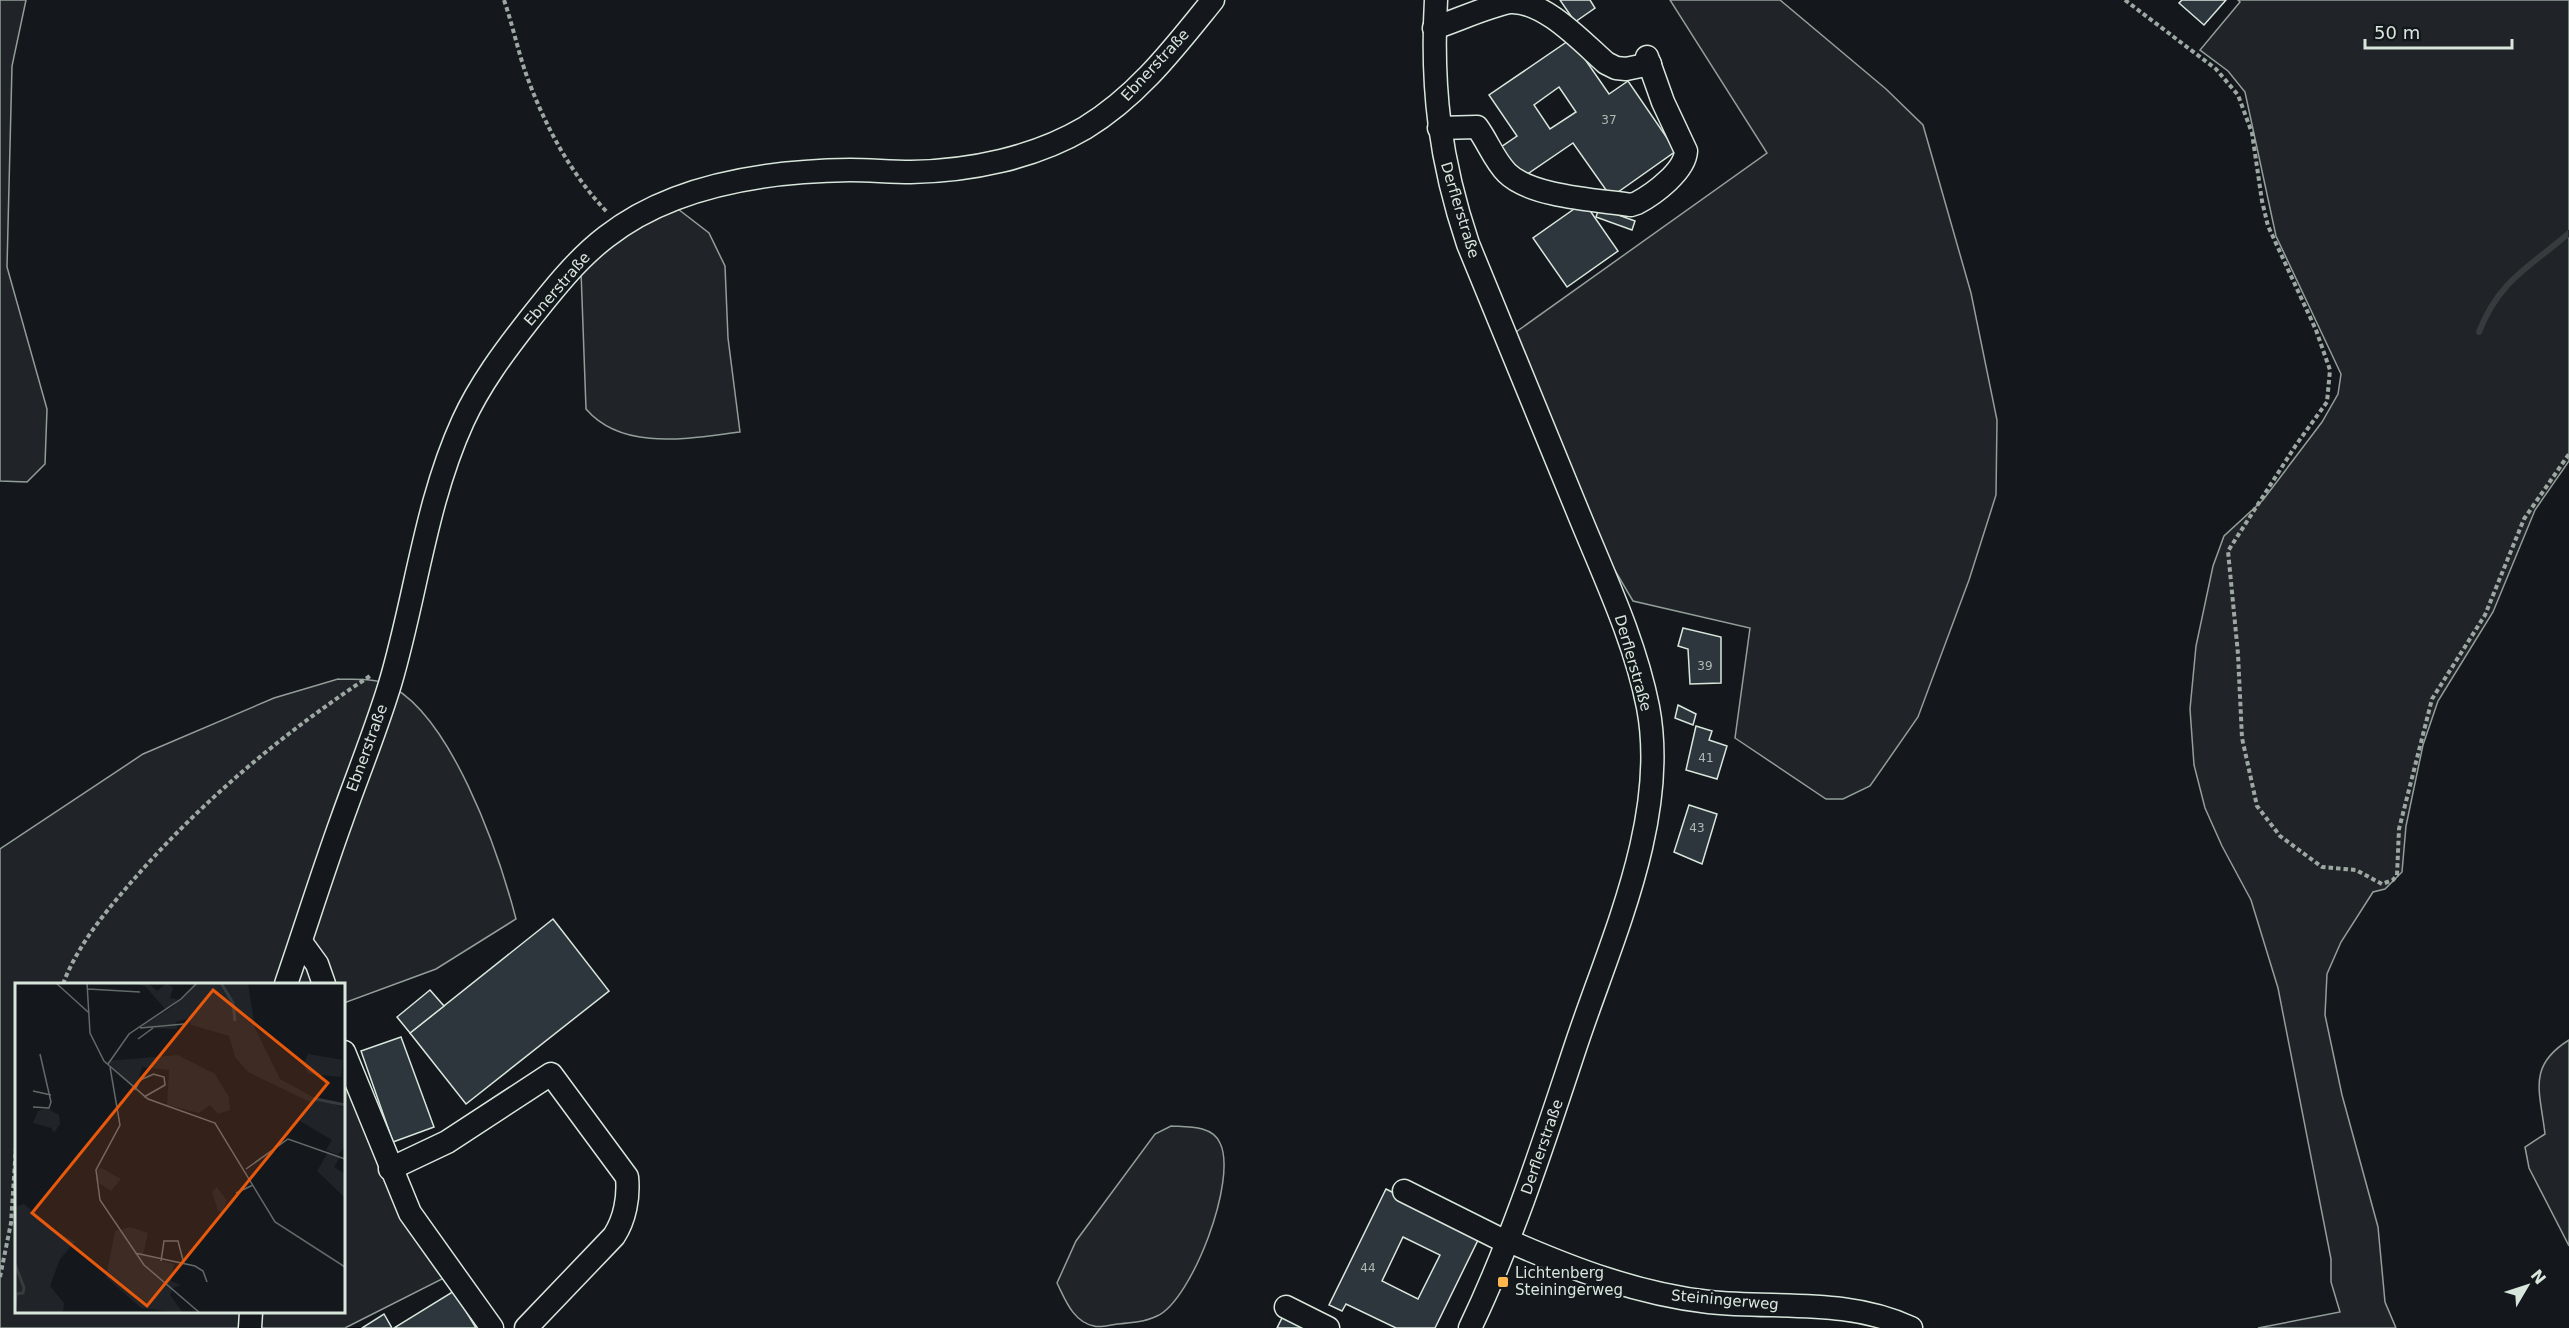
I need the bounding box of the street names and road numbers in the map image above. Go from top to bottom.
street label: Ebnerstraße [1117,25,1193,105]
street label: Derflerstraße [1437,160,1483,260]
street label: Ebnerstraße [520,249,594,329]
street label: Derflerstraße [1611,613,1655,713]
street label: Ebnerstraße [343,702,391,794]
street label: Derflerstraße [1517,1097,1567,1197]
street label: Steiningerweg [1670,1286,1780,1314]

